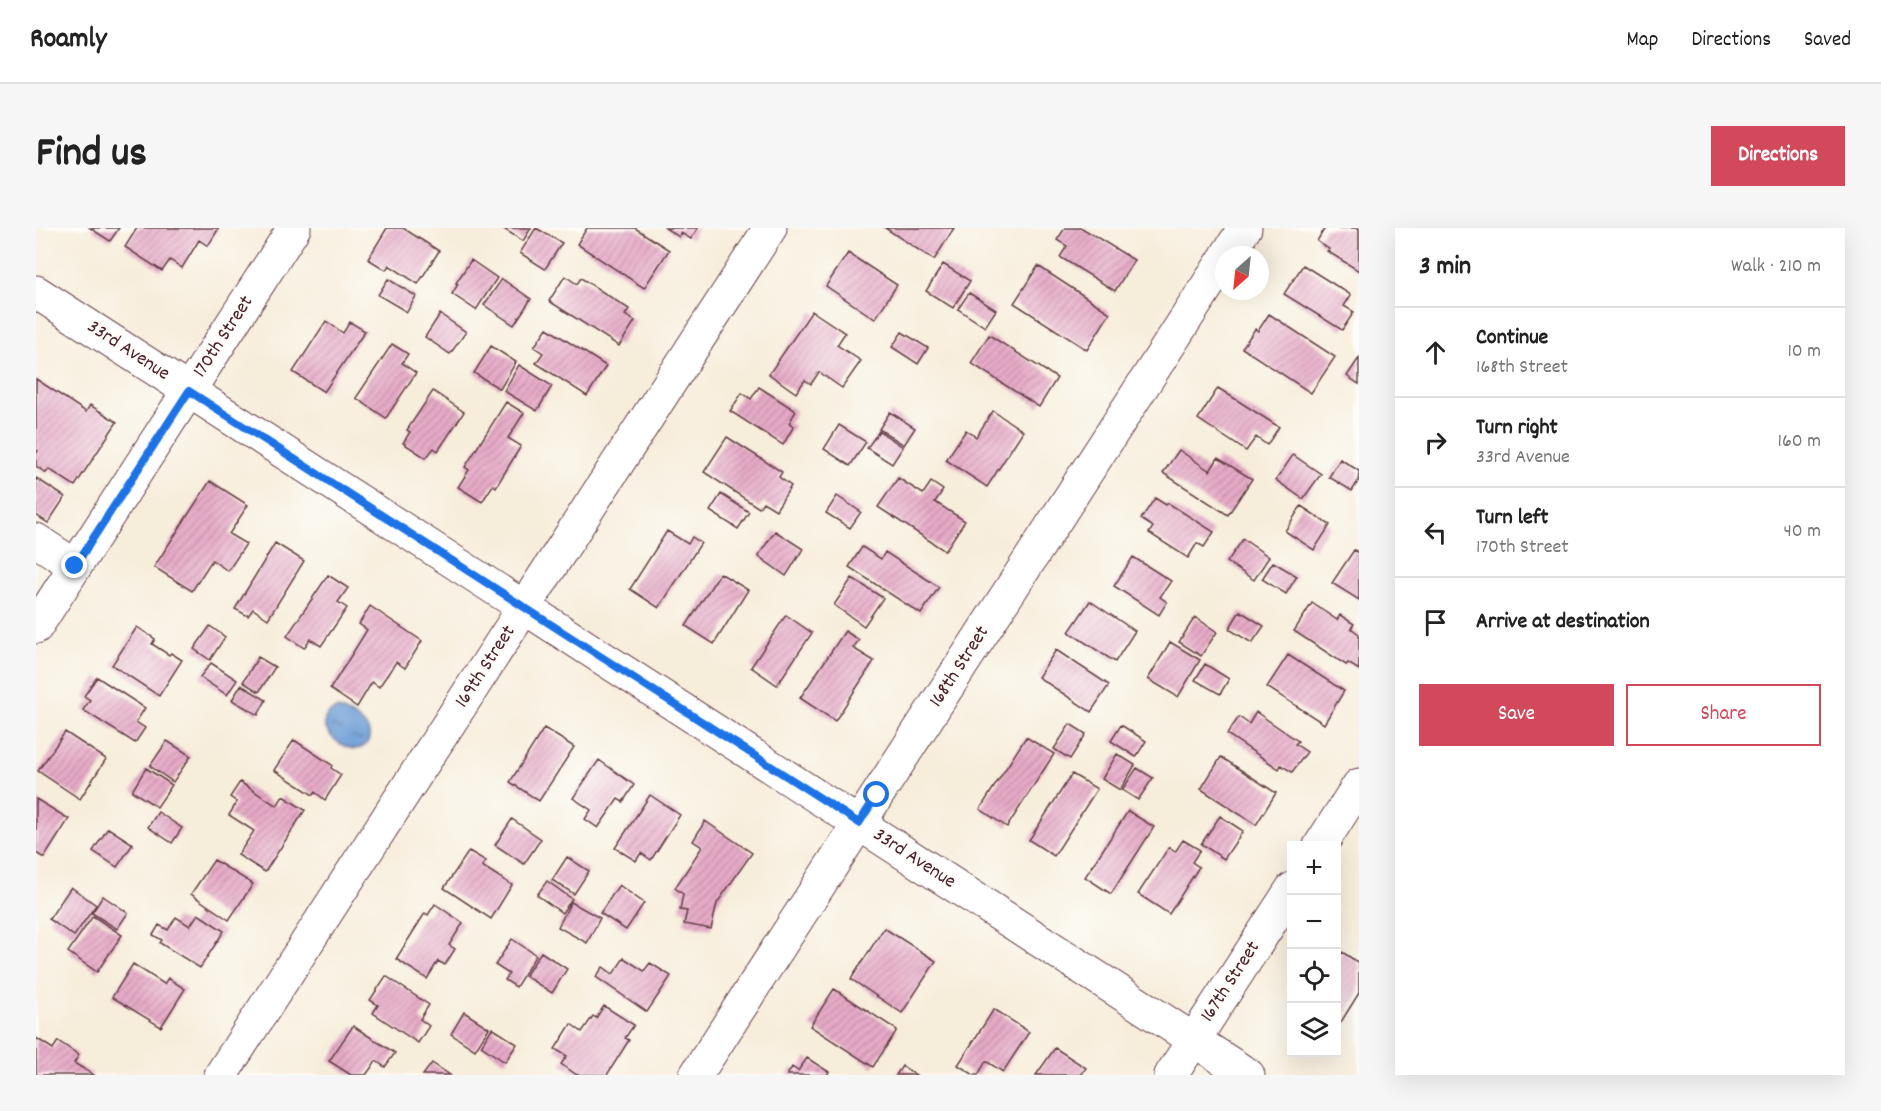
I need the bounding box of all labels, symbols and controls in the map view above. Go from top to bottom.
text: Roamly [30,21,106,61]
text: Map [1627,26,1658,56]
text: Directions [1691,26,1771,56]
text: Saved [1804,26,1851,56]
text: Find us [36,126,147,186]
button: Directions [1711,126,1845,186]
north arrow [1215,246,1269,300]
text: 3 min [1419,249,1471,286]
text: Walk · 210 m [1731,253,1821,281]
street label: 170th Street [187,291,261,383]
street label: 33rd Avenue [81,314,175,388]
text: Continue [1476,323,1548,354]
icon: ahead [1419,336,1452,369]
text: 10 m [1787,338,1821,366]
text: 168th Street [1476,354,1568,382]
text: Turn right [1476,413,1558,444]
icon: right [1419,426,1452,459]
text: 160 m [1778,428,1821,456]
text: 33rd Avenue [1476,444,1570,472]
text: Turn left [1476,503,1548,534]
icon: left [1419,516,1452,549]
text: 40 m [1783,518,1821,546]
text: 170th Street [1476,534,1569,562]
route end [61,552,87,578]
icon: arrive [1419,606,1452,639]
text: Arrive at destination [1476,607,1650,638]
street label: 169th Street [449,620,523,714]
street label: 168th Street [923,621,997,713]
button: Save [1419,684,1614,746]
button: Share [1626,684,1821,746]
route start [863,781,889,807]
street label: 33rd Avenue [867,822,961,896]
map controls [1287,841,1341,1057]
button: + [1287,841,1341,895]
button: − [1287,895,1341,949]
street label: 167th Street [1194,936,1268,1028]
button: locate [1287,949,1341,1003]
button: layers [1287,1003,1341,1057]

